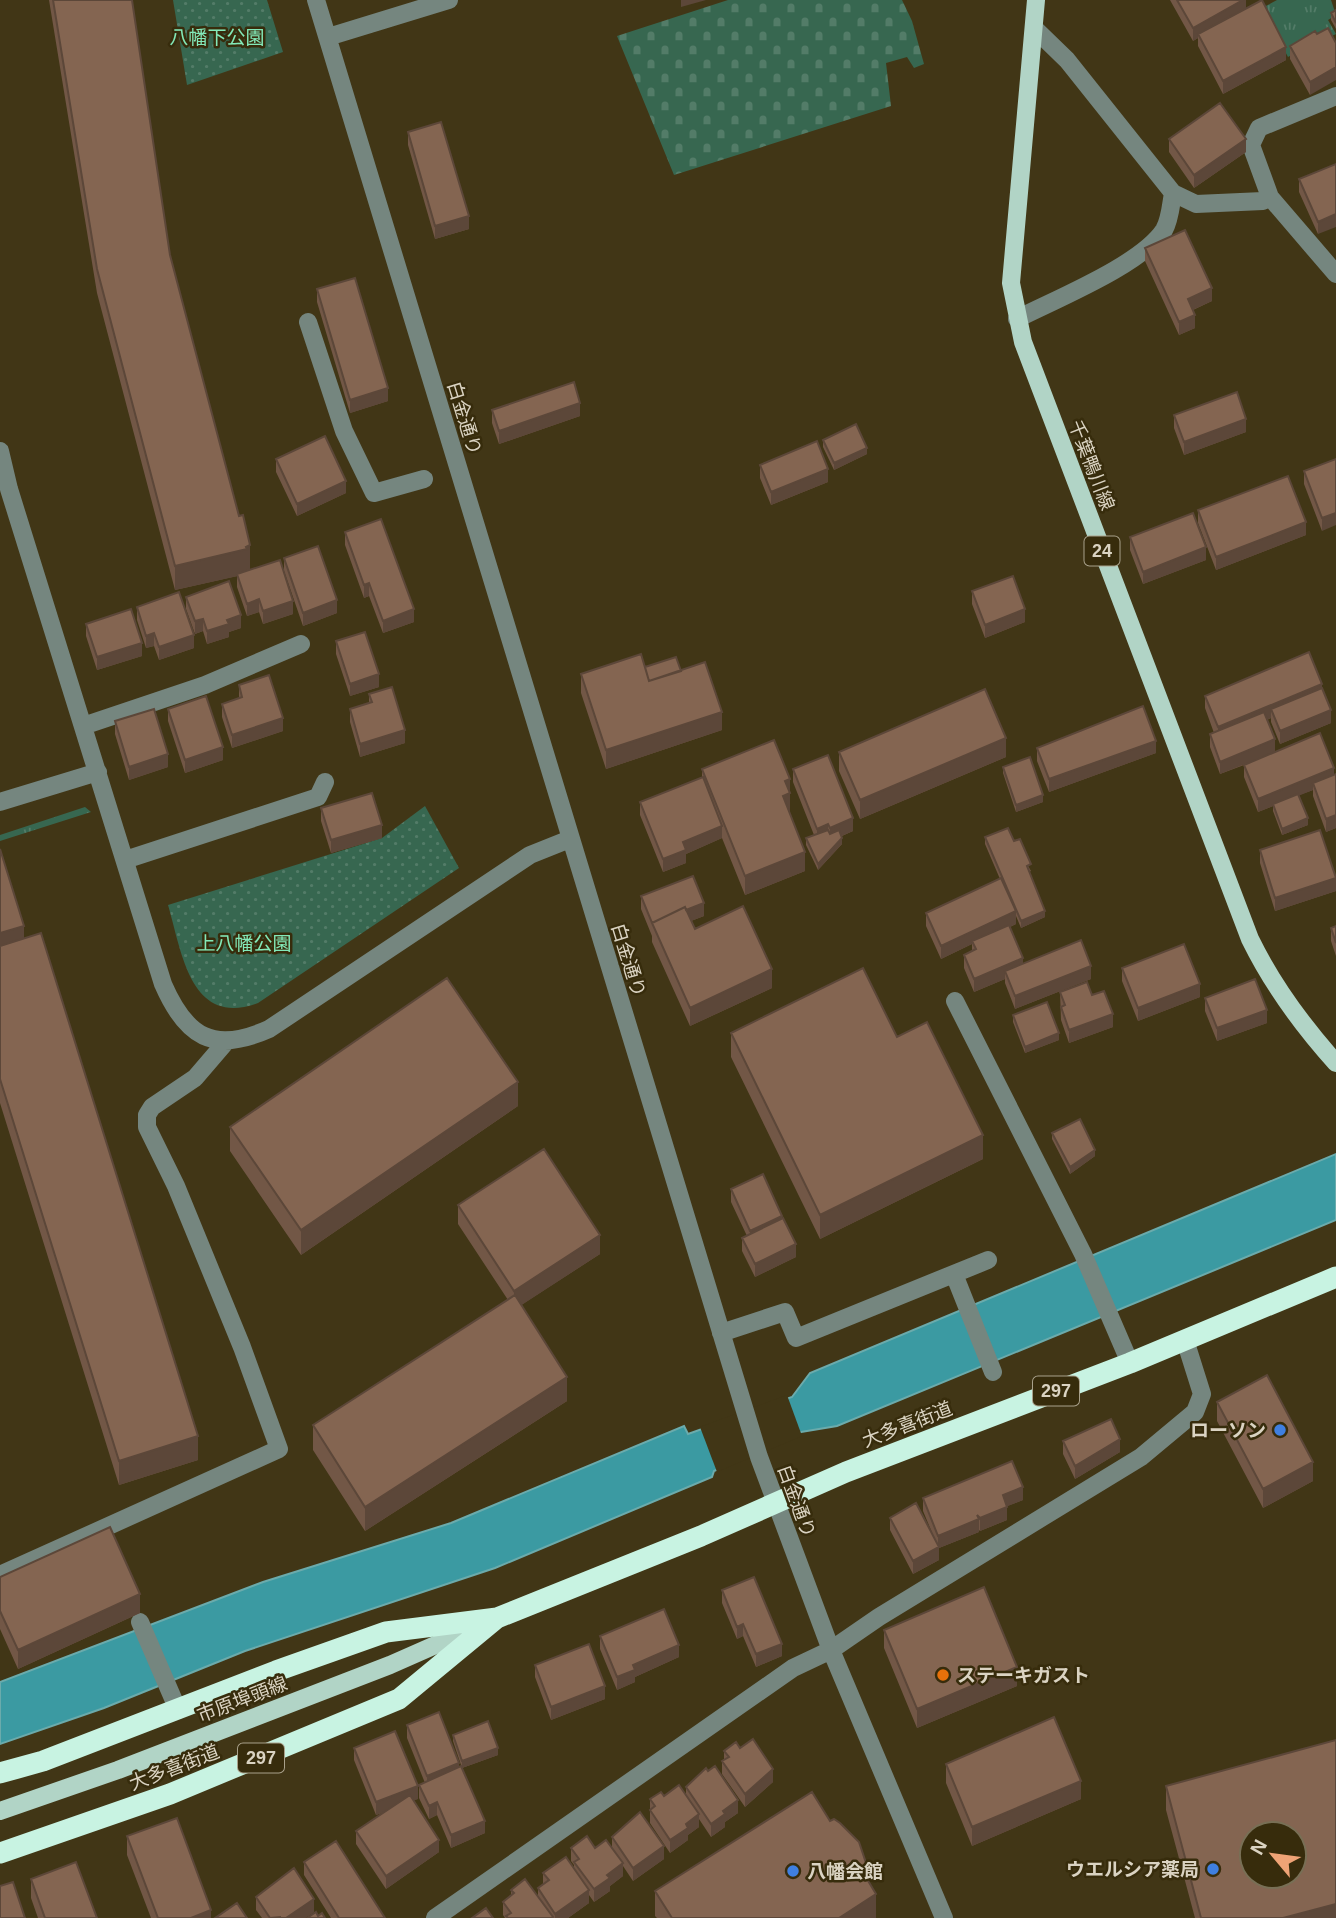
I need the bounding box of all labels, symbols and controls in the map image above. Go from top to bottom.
park label: 八幡下公園 [169,27,265,48]
street label: 白金通り [443,379,486,458]
street label: 千葉鴨川線 [1065,417,1118,513]
road number: 24 [1084,536,1120,566]
street label: 白金通り [607,921,650,1000]
park label: 上八幡公園 [196,933,292,954]
road number: 297 [1033,1376,1079,1406]
street label: 大多喜街道 [859,1398,955,1451]
place label: ローソン [1190,1420,1266,1441]
marker: ローソン [1272,1422,1288,1438]
street label: 白金通り [774,1462,819,1540]
place label: ステーキガスト [957,1665,1090,1686]
marker: ステーキガスト [935,1667,951,1683]
street label: 市原埠頭線 [194,1673,290,1726]
street label: 大多喜街道 [126,1741,222,1794]
road number: 297 [238,1744,284,1772]
north arrow [1238,1820,1308,1890]
text: N [1246,1836,1271,1858]
place label: ウエルシア薬局 [1066,1859,1199,1880]
place label: 八幡会館 [807,1861,883,1882]
marker: ウエルシア薬局 [1205,1861,1221,1877]
marker: 八幡会館 [785,1863,801,1879]

